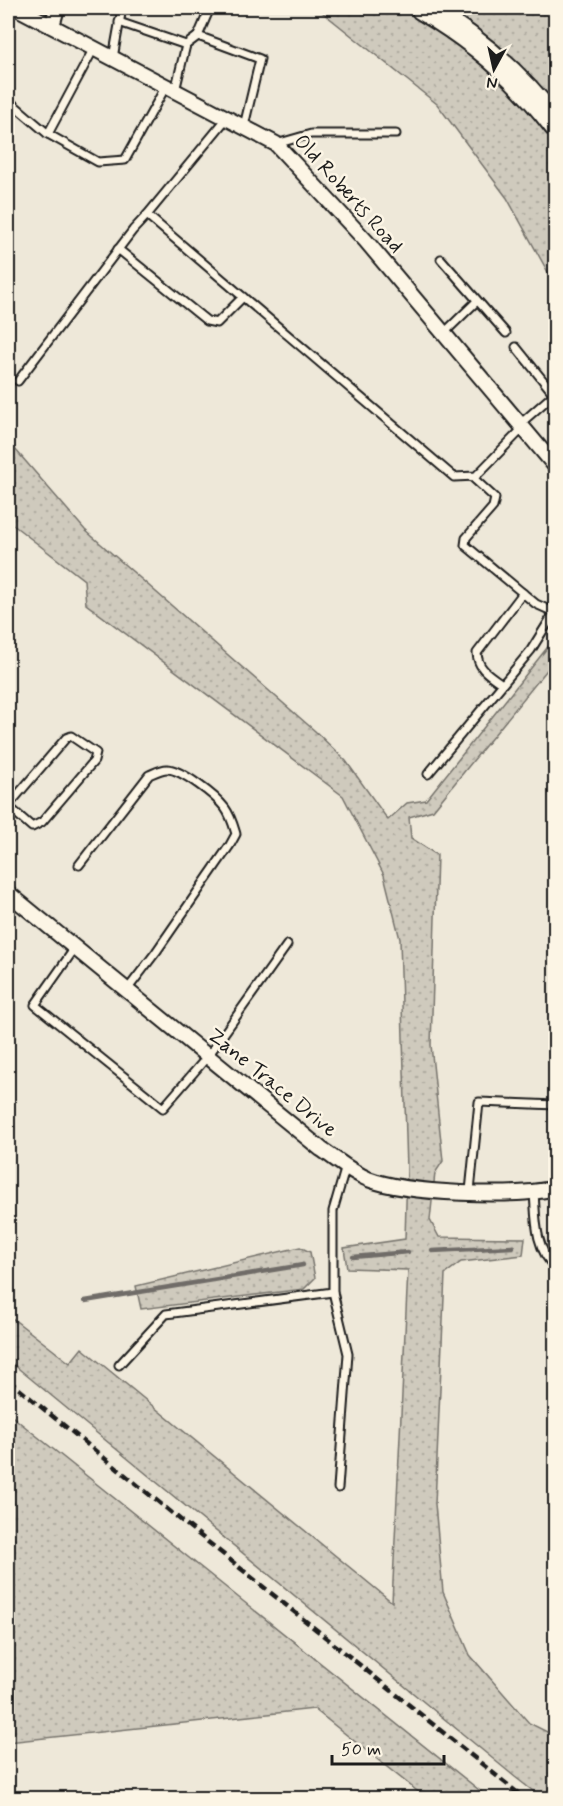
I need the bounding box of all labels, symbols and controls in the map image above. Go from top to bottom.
north arrow [464,39,524,99]
text: N [485,71,499,94]
street label: Old Roberts Road [287,128,409,259]
street label: Zane Trace Drive [201,1022,343,1144]
scale bar [332,1728,444,1766]
text: 50 m [341,1738,381,1762]

